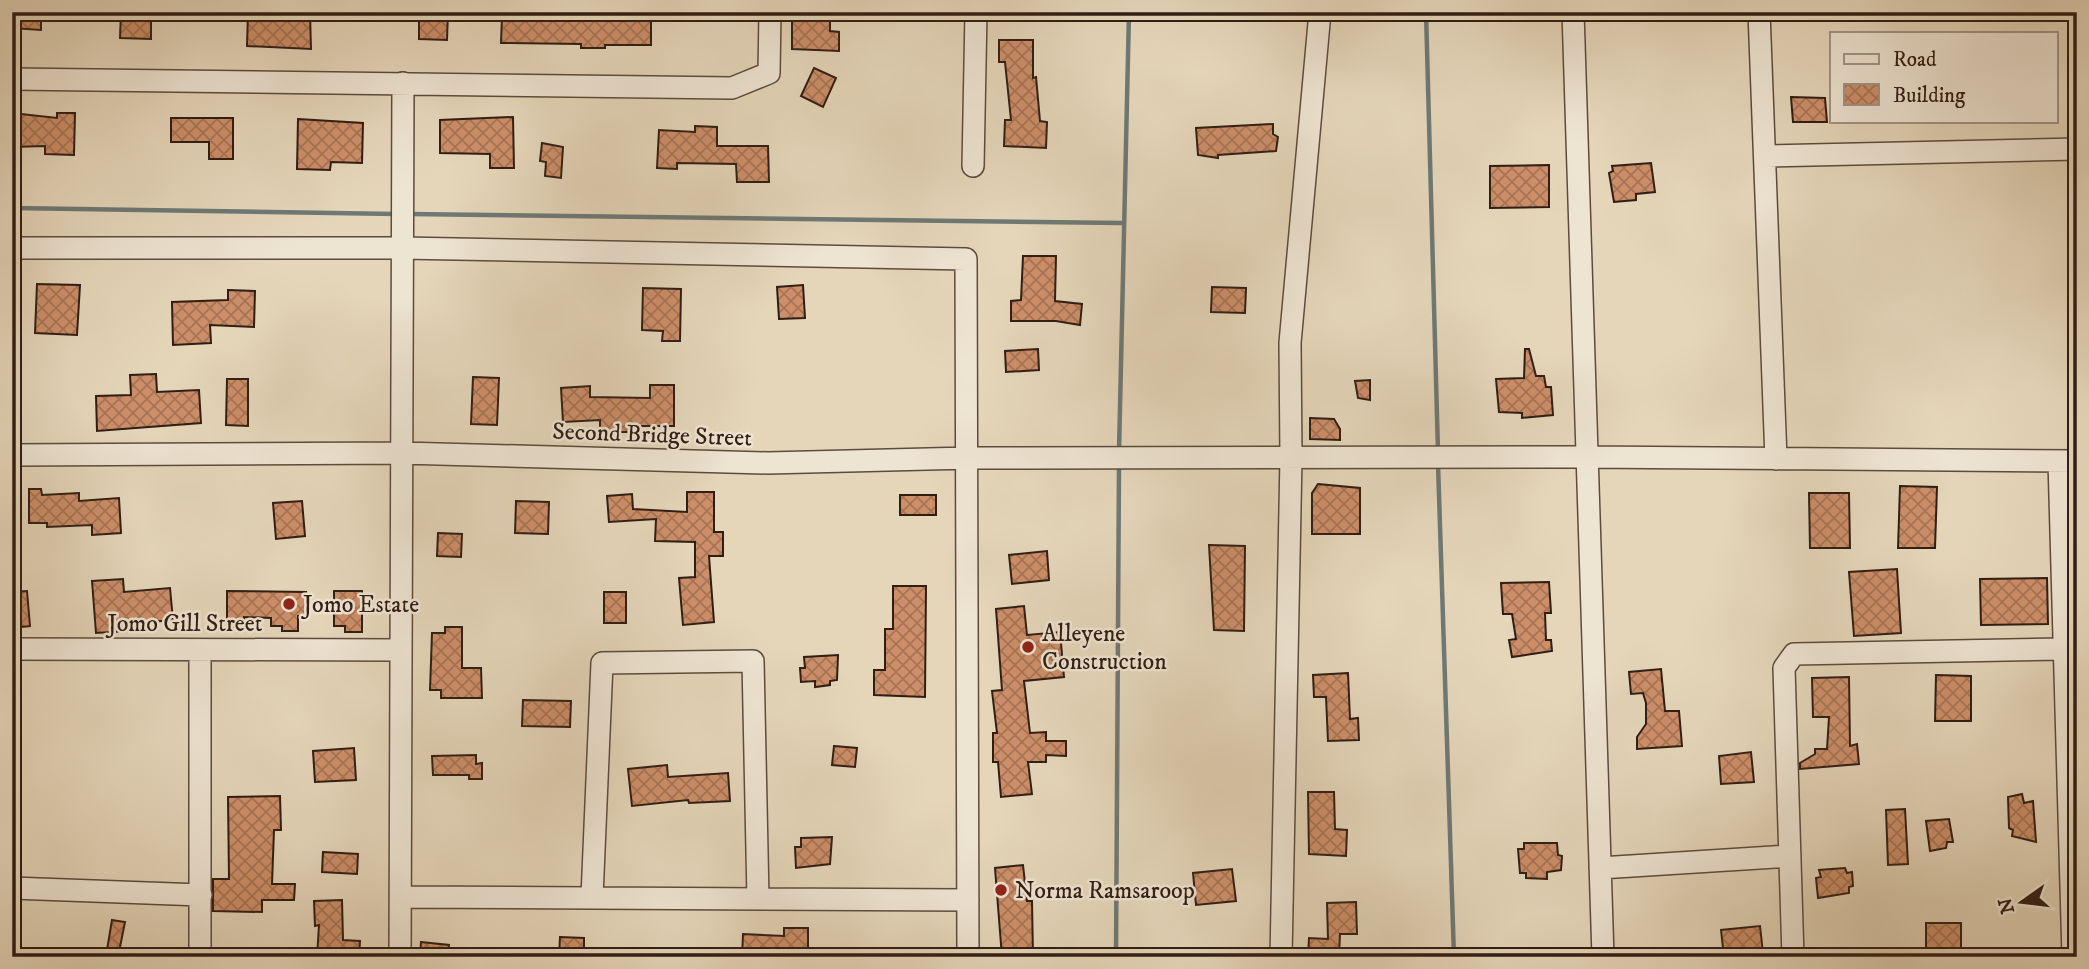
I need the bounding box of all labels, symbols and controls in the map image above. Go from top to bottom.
legend [1830,32,2058,122]
text: Road [1893,47,1937,73]
text: Building [1893,83,1966,109]
street label: Second Bridge Street [552,417,753,453]
place label: Jomo Estate [301,590,419,620]
marker: Jomo Estate [281,596,297,612]
street label: Jomo Gill Street [106,609,263,639]
place label: Alleyene Construction [1042,619,1167,677]
marker: Alleyene Construction [1020,639,1036,655]
north arrow [1988,867,2058,937]
place label: Norma Ramsaroop [1015,876,1195,906]
marker: Norma Ramsaroop [993,882,1009,898]
text: N [1994,895,2020,916]

